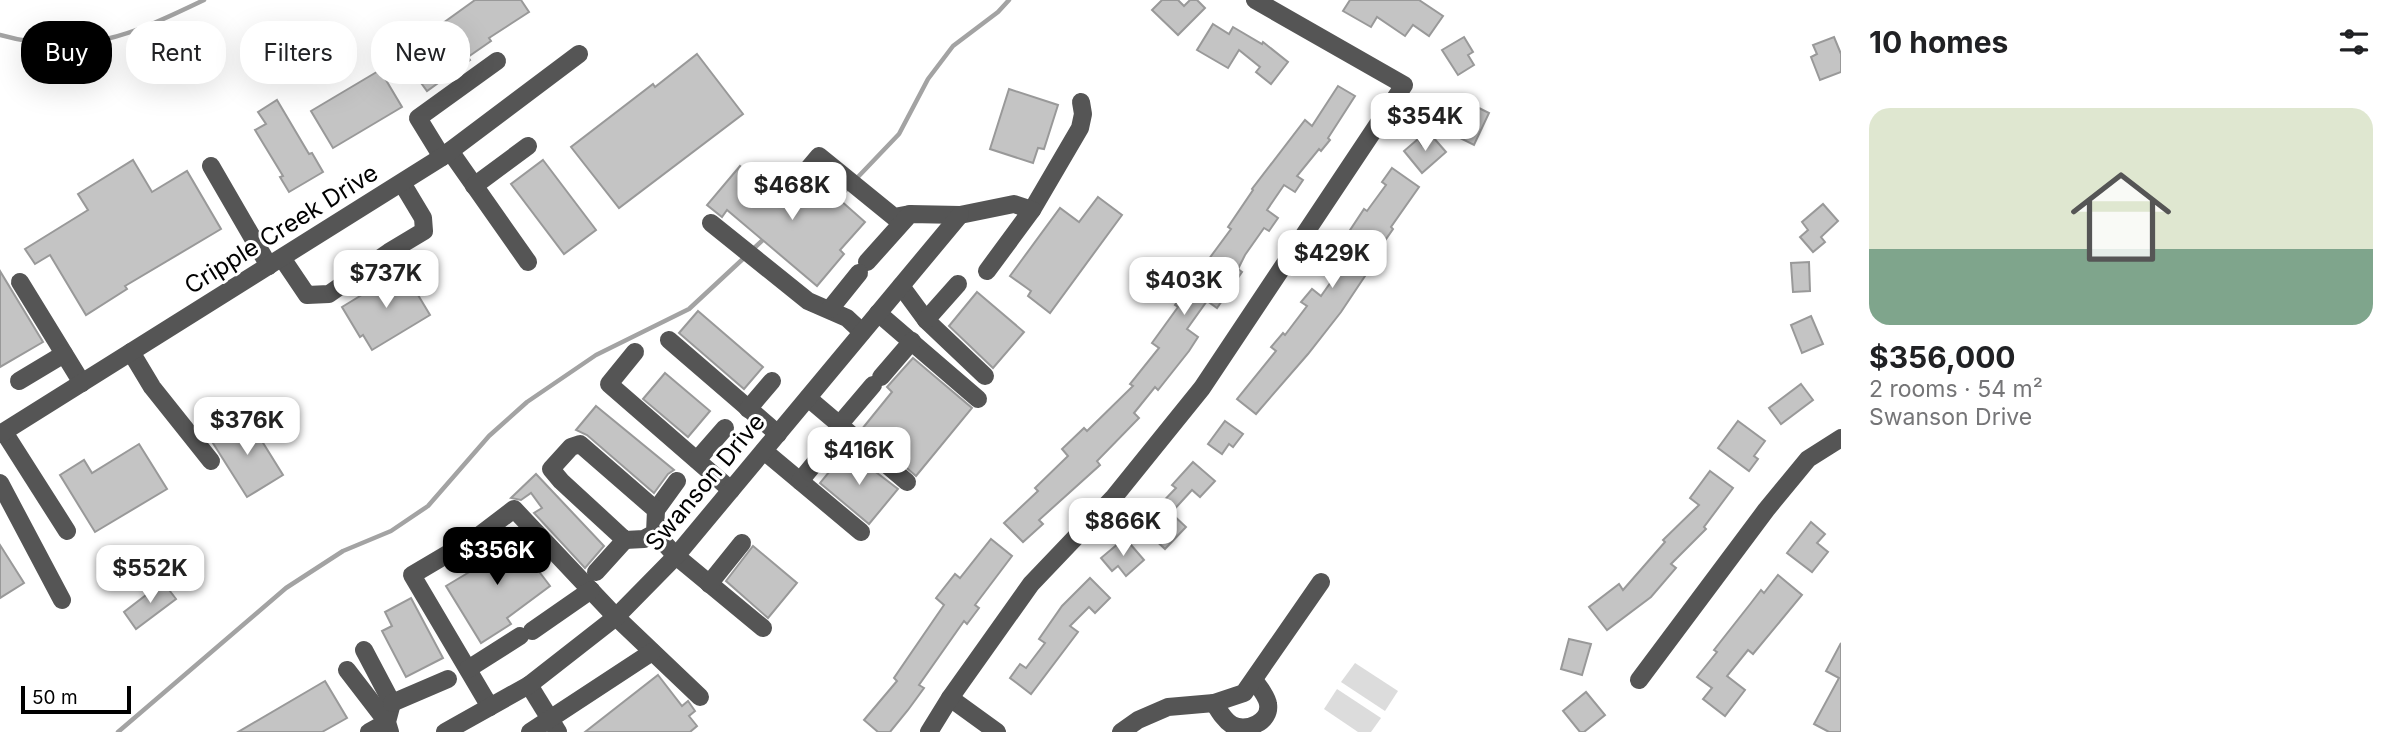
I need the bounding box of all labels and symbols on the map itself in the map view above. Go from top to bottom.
pin: $354K [1376,94,1474,153]
street label: Cripple Creek Drive [179,158,383,300]
pin: $468K [743,162,841,222]
pin: $429K [1283,230,1381,290]
pin: $737K [337,250,435,310]
pin: $403K [1135,258,1233,317]
pin: $376K [198,398,296,457]
street label: Swanson Drive [639,407,771,557]
pin: $416K [810,428,908,487]
pin: $866K [1074,498,1172,558]
pin: $356K [448,528,546,587]
pin: $552K [101,546,199,605]
scale bar [21,683,131,715]

